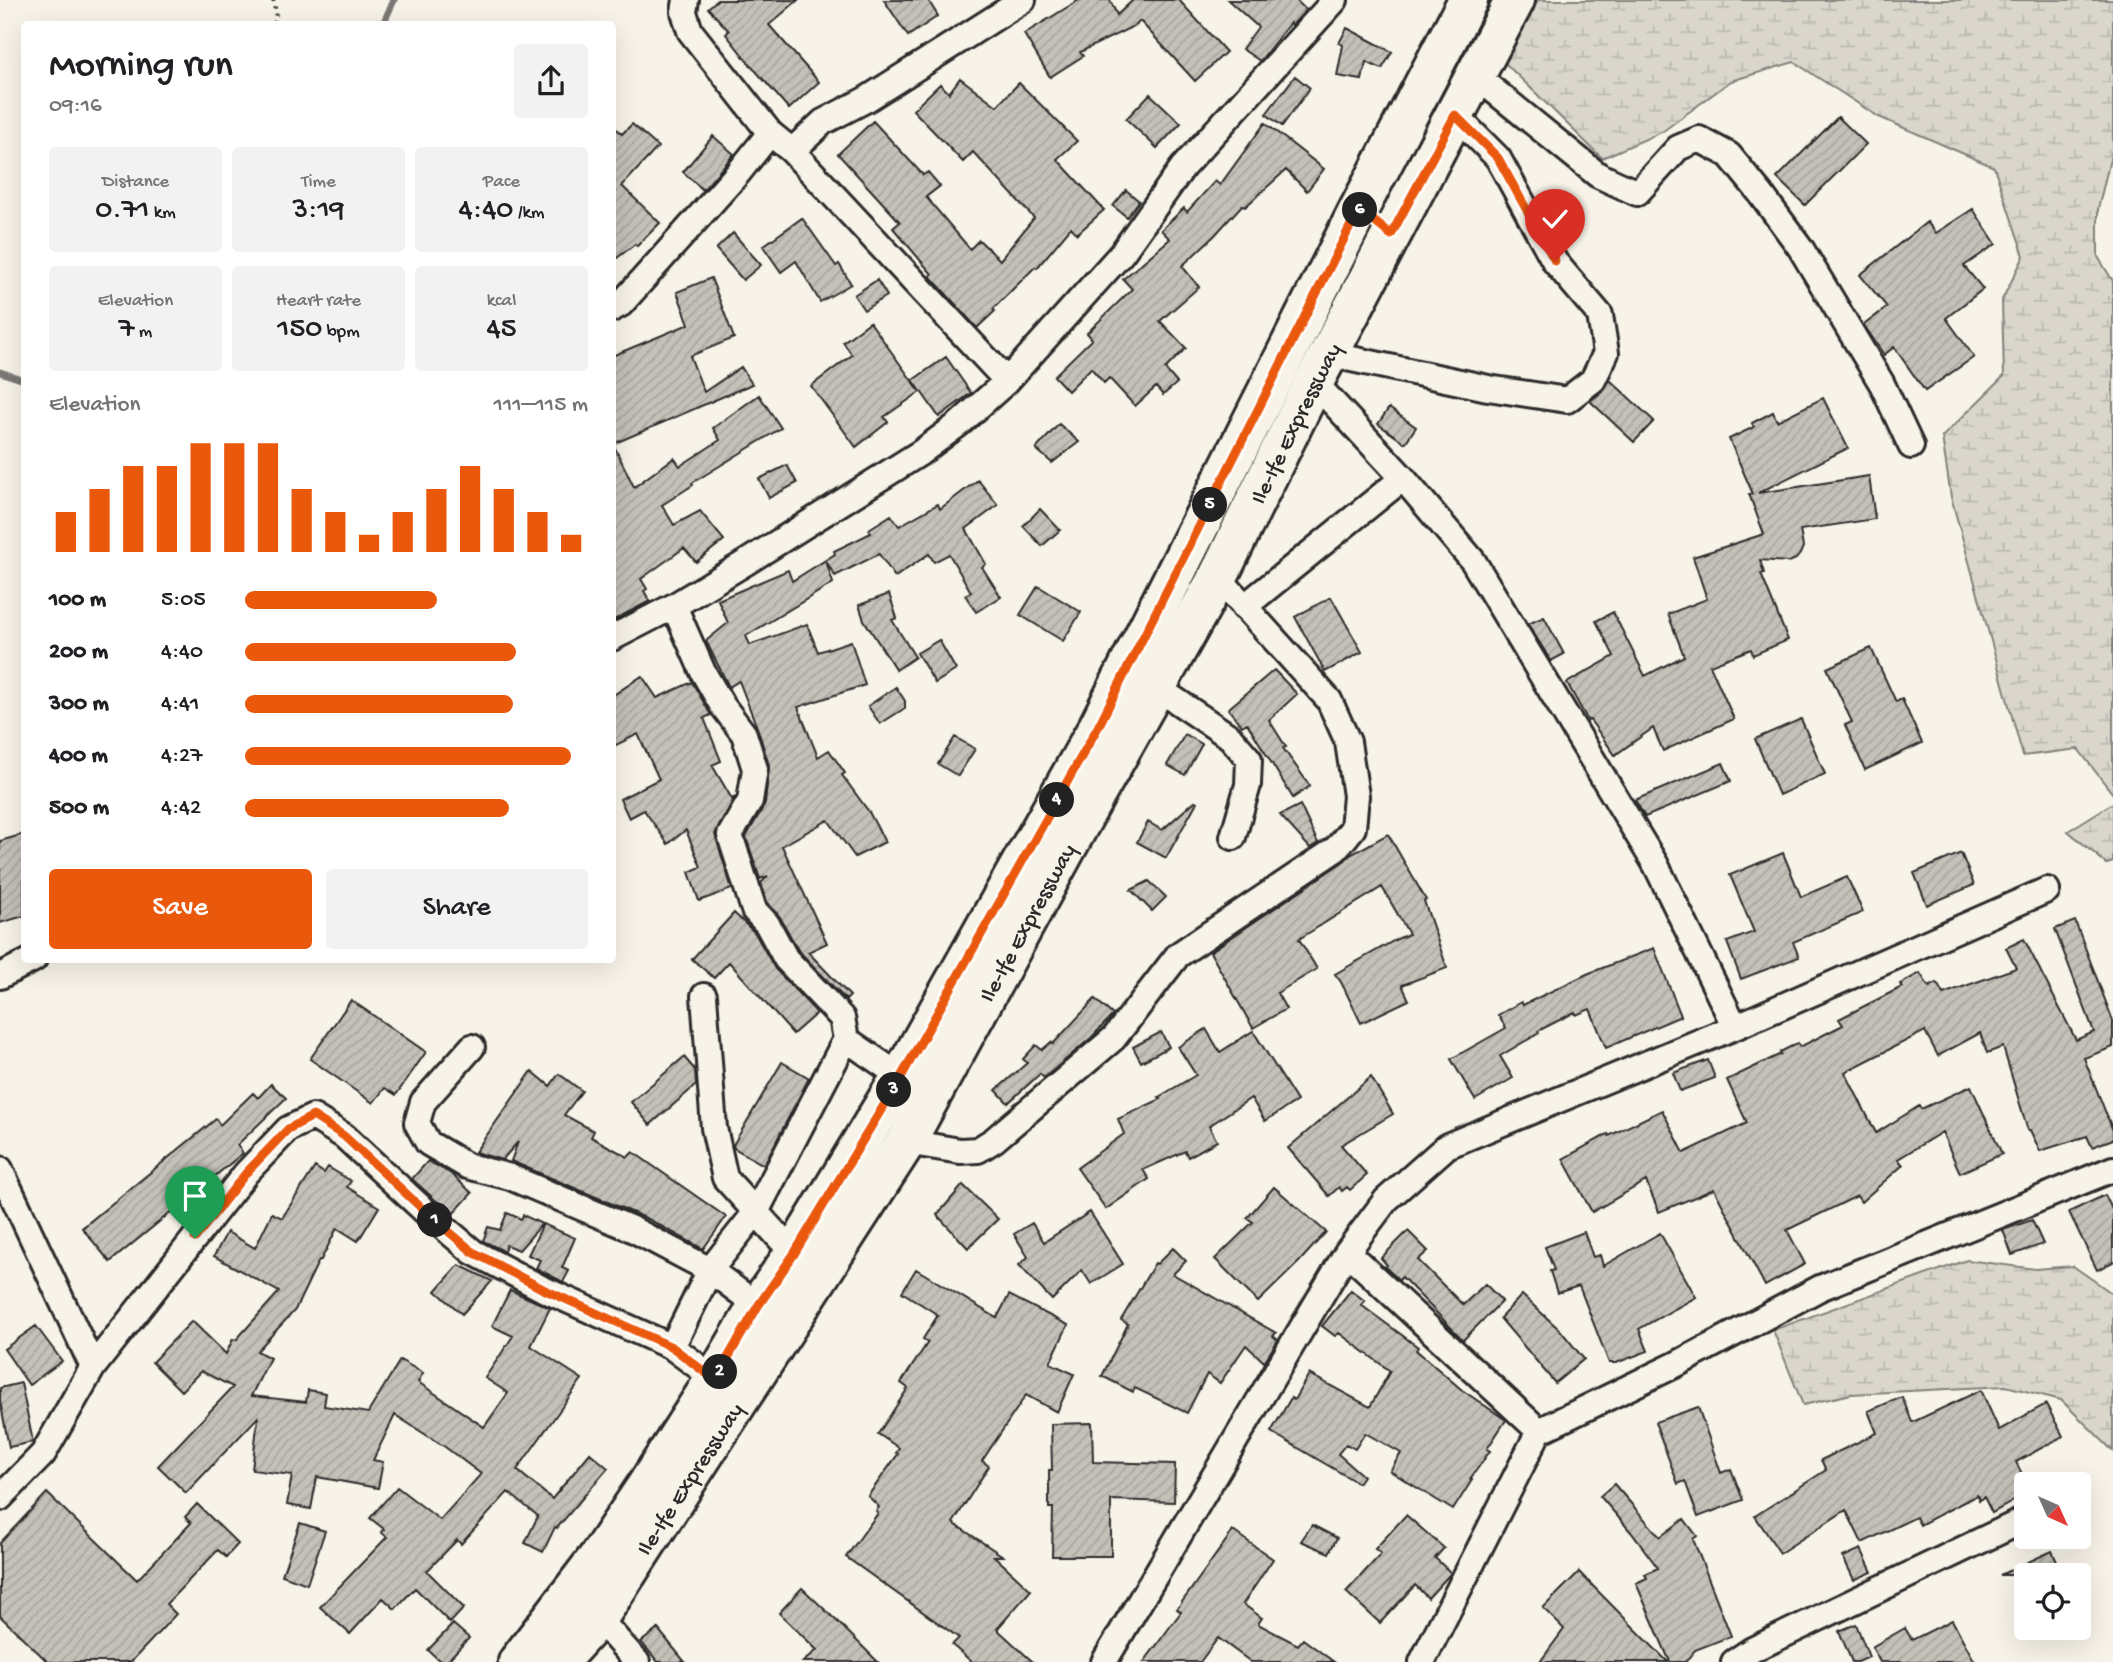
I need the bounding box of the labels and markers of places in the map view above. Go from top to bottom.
pin [1525,189,1585,261]
pin: 6 [1342,192,1378,228]
pin: 5 [1192,488,1228,522]
pin: 4 [1040,782,1074,818]
pin: 3 [876,1072,912,1108]
pin [165,1166,225,1238]
pin: 1 [418,1202,452,1238]
pin: 2 [702,1354,738,1390]

